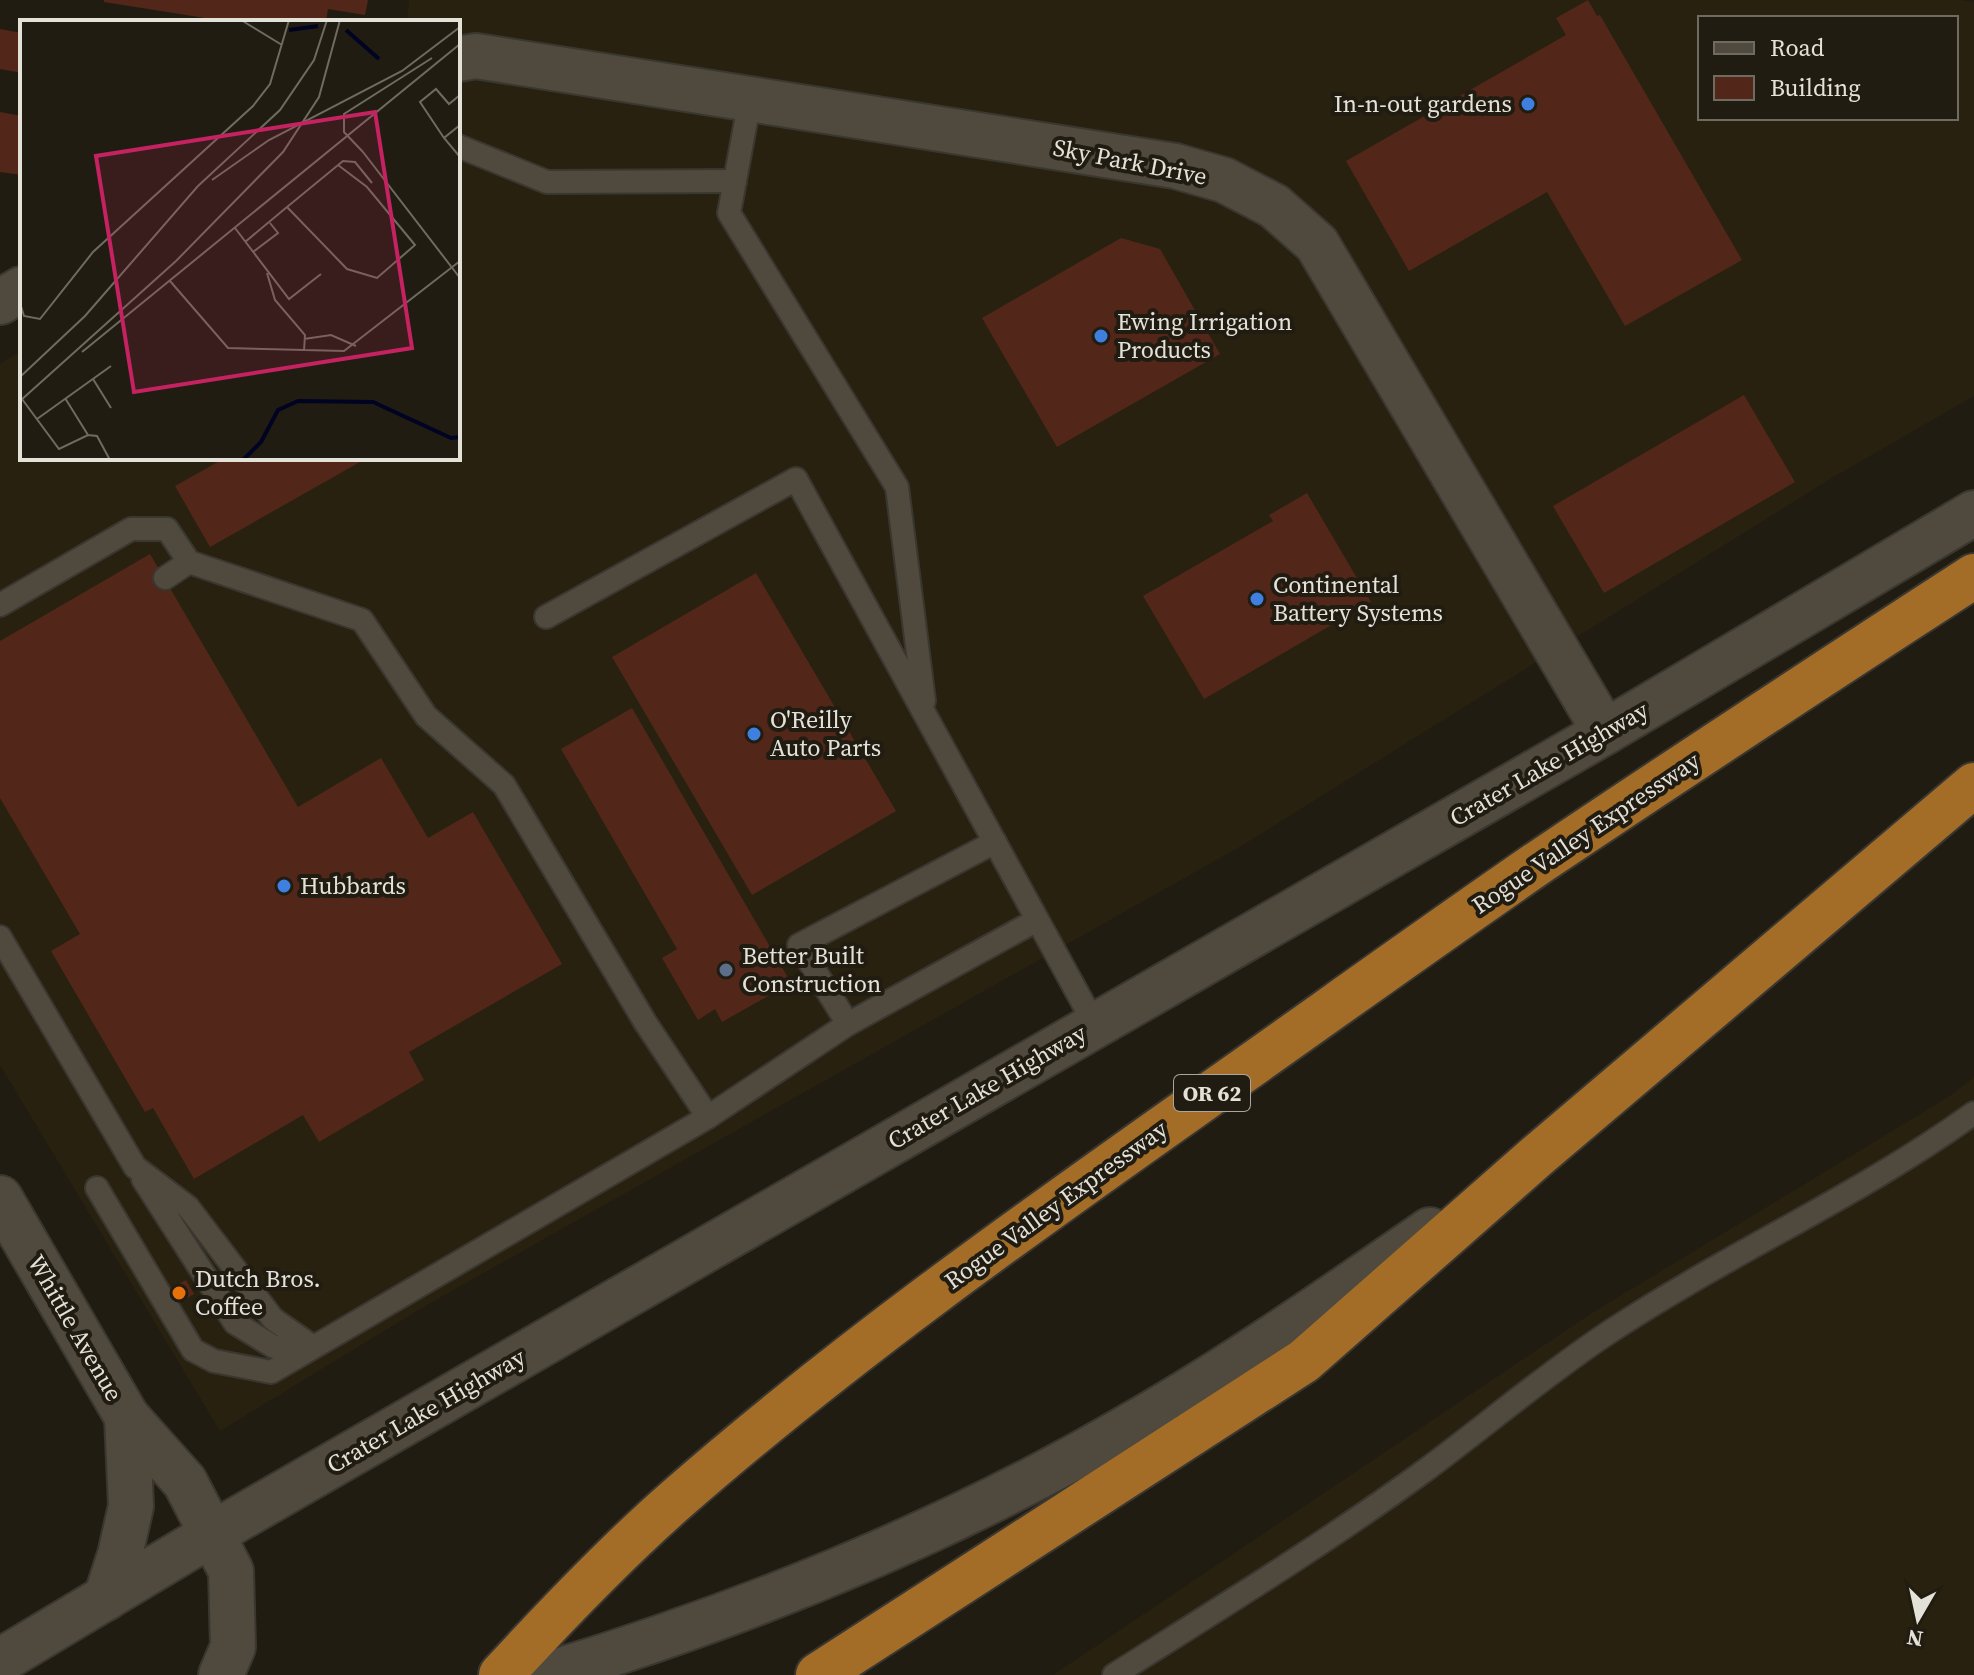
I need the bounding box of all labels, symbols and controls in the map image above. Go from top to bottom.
legend [1698,16,1958,120]
inset map [20,20,460,460]
text: Road [1770,31,1825,64]
text: Building [1770,71,1861,104]
place label: In-n-out gardens [1334,87,1512,120]
marker: In-n-out gardens [1519,95,1537,113]
street label: Sky Park Drive [1050,130,1210,193]
place label: Ewing Irrigation Products [1117,305,1292,366]
marker: Ewing Irrigation Products [1092,327,1110,345]
place label: Continental Battery Systems [1273,568,1443,629]
marker: Continental Battery Systems [1248,590,1266,608]
street label: Crater Lake Highway [1443,693,1655,834]
place label: O'Reilly Auto Parts [770,703,881,764]
marker: O'Reilly Auto Parts [745,725,763,743]
street label: Rogue Valley Expressway [1465,743,1707,921]
place label: Hubbards [300,869,406,902]
marker: Hubbards [275,877,293,895]
place label: Better Built Construction [742,939,881,1000]
marker: Better Built Construction [717,961,735,979]
street label: Crater Lake Highway [881,1016,1093,1157]
road number: OR 62 [1174,1075,1250,1111]
street label: Rogue Valley Expressway [937,1112,1175,1297]
street label: Whittle Avenue [20,1248,131,1407]
place label: Dutch Bros. Coffee [195,1262,321,1323]
marker: Dutch Bros. Coffee [170,1284,188,1302]
street label: Crater Lake Highway [320,1340,532,1481]
north arrow [1878,1579,1958,1659]
text: N [1905,1623,1925,1655]

